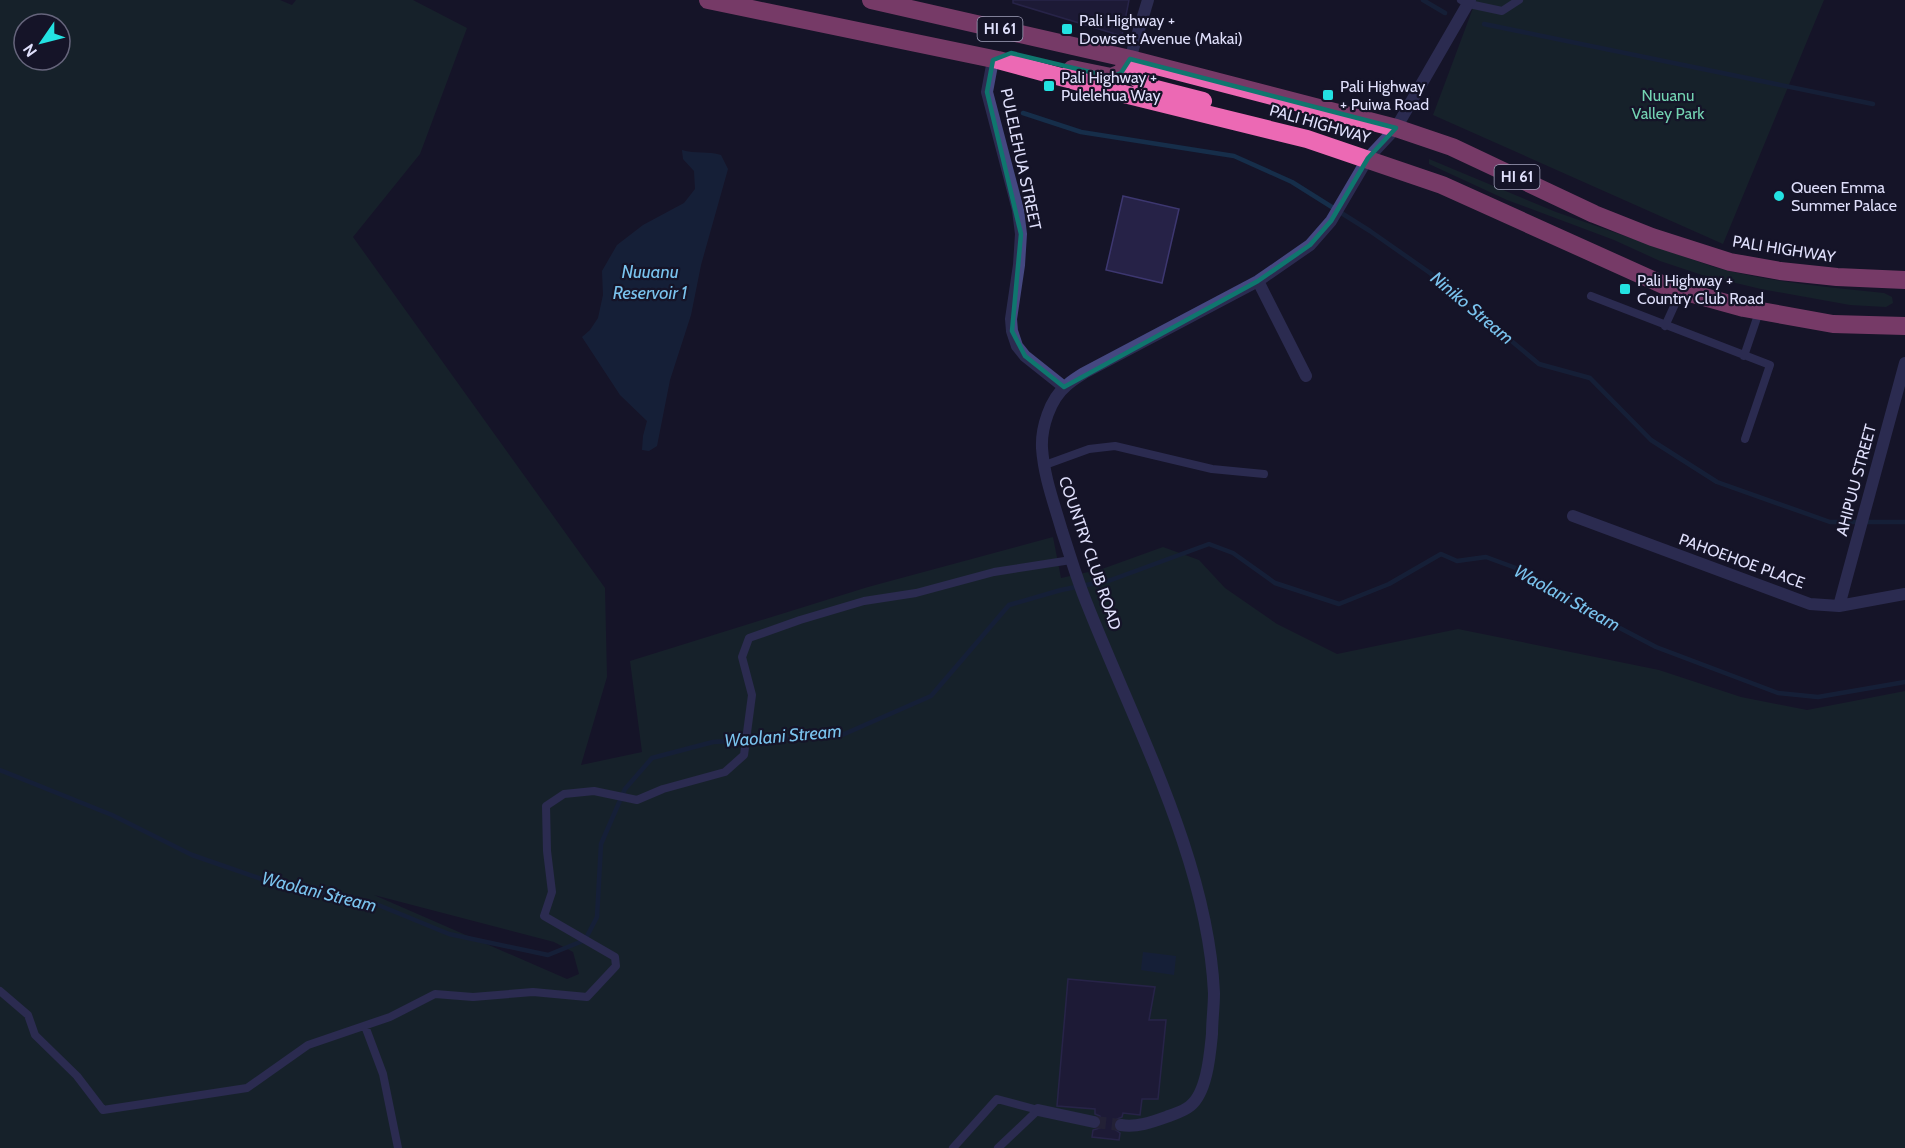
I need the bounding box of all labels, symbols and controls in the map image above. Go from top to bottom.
place label: Pali Highway + Dowsett Avenue (Makai) [1079,11,1243,48]
north arrow [12,12,72,72]
road number: HI 61 [978,17,1022,41]
marker: Pali Highway + Dowsett Avenue (Makai) [1060,22,1074,36]
text: N [19,40,41,60]
place label: Pali Highway + Pulelehua Way [1061,68,1161,105]
place label: Pali Highway + Puiwa Road [1340,77,1429,114]
marker: Pali Highway + Pulelehua Way [1042,79,1056,93]
street label: PULELEHUA STREET [997,86,1045,232]
park label: Nuuanu Valley Park [1632,86,1705,123]
marker: Pali Highway + Puiwa Road [1321,88,1335,102]
street label: PALI HIGHWAY [1267,101,1373,148]
road number: HI 61 [1494,165,1540,189]
place label: Queen Emma Summer Palace [1791,178,1897,215]
marker: Queen Emma Summer Palace [1772,189,1786,203]
street label: PALI HIGHWAY [1731,231,1838,267]
water label: Nuuanu Reservoir 1 [613,261,688,304]
water label: Niniko Stream [1426,267,1518,349]
place label: Pali Highway + Country Club Road [1637,271,1764,308]
marker: Pali Highway + Country Club Road [1618,282,1632,296]
street label: AHIPUU STREET [1832,422,1880,538]
street label: COUNTRY CLUB ROAD [1055,474,1125,632]
street label: PAHOEHOE PLACE [1676,529,1808,593]
water label: Waolani Stream [1510,560,1624,636]
water label: Waolani Stream [723,720,843,752]
water label: Waolani Stream [259,867,379,917]

